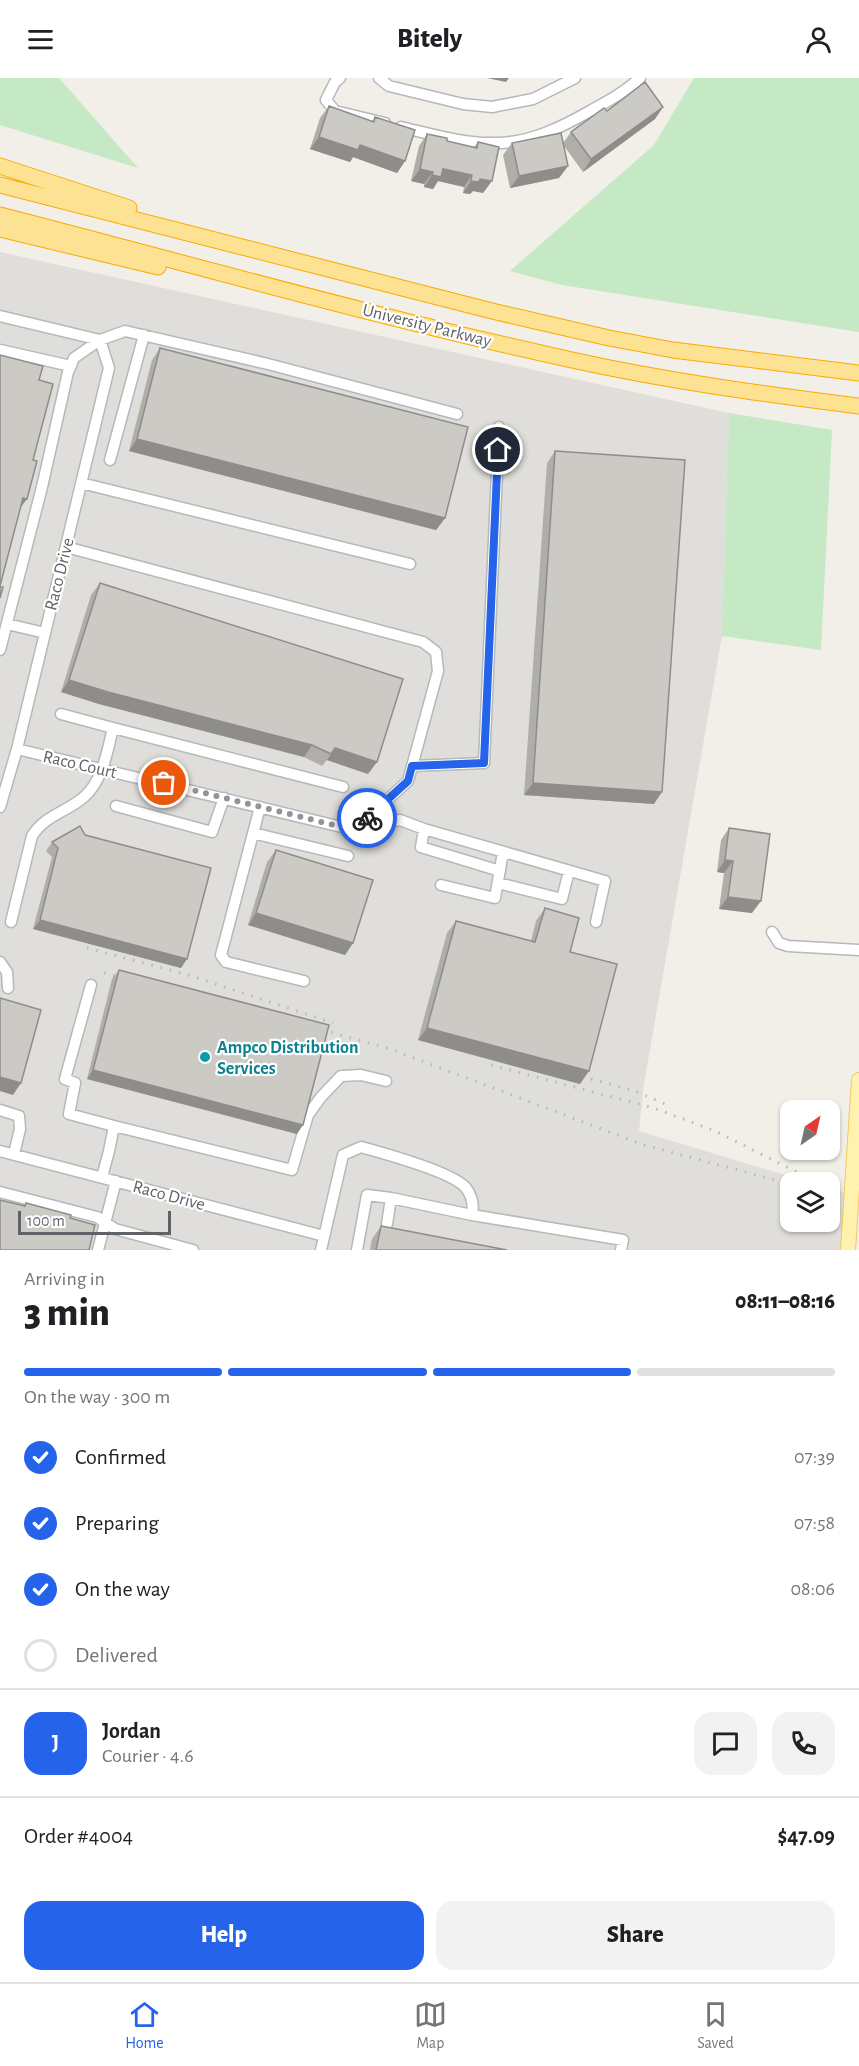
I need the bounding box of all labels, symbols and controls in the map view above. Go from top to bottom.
icon: menu [24,23,57,56]
icon: person [802,23,835,56]
text: Bitely [397,25,462,52]
street label: University Parkway [360,301,493,351]
pin [472,424,523,475]
icon: home [481,433,514,466]
street label: Raco Drive [42,536,78,612]
street label: Raco Court [41,748,119,782]
pin [138,757,189,808]
icon: bag [147,766,180,799]
courier [337,788,397,848]
icon: bike [351,802,384,835]
place label: Ampco Distribution Services [217,1039,358,1078]
marker: Ampco Distribution Services [198,1050,212,1064]
north arrow [780,1100,840,1160]
map controls [780,1100,840,1232]
button: layers [780,1172,840,1232]
street label: Raco Drive [131,1178,207,1214]
scale bar [18,1208,171,1236]
text: 100 m [27,1213,65,1229]
text: Arriving in [24,1269,105,1289]
text: 08:11–08:16 [735,1290,835,1312]
text: 3 min [24,1294,110,1333]
text: On the way · 300 m [24,1387,170,1407]
icon: check [24,1441,57,1474]
text: Confirmed [75,1446,166,1468]
text: 07:39 [794,1447,835,1467]
icon: check [24,1507,57,1540]
text: Preparing [75,1512,159,1534]
text: 07:58 [794,1513,835,1533]
icon: check [24,1573,57,1606]
text: On the way [75,1578,170,1600]
text: 08:06 [790,1579,835,1599]
text: Delivered [75,1644,158,1666]
button: chat [694,1712,757,1775]
button: phone [772,1712,835,1775]
text: Jordan [102,1720,161,1742]
text: J [52,1732,59,1754]
text: Courier · 4.6 [102,1746,194,1766]
text: Order #4004 [24,1825,133,1847]
text: $47.09 [777,1825,835,1847]
button: Help [24,1901,424,1970]
button: Share [436,1901,835,1970]
tab: Home [125,1998,164,2053]
tab: Map [414,1998,447,2053]
tab: Saved [697,1998,734,2053]

